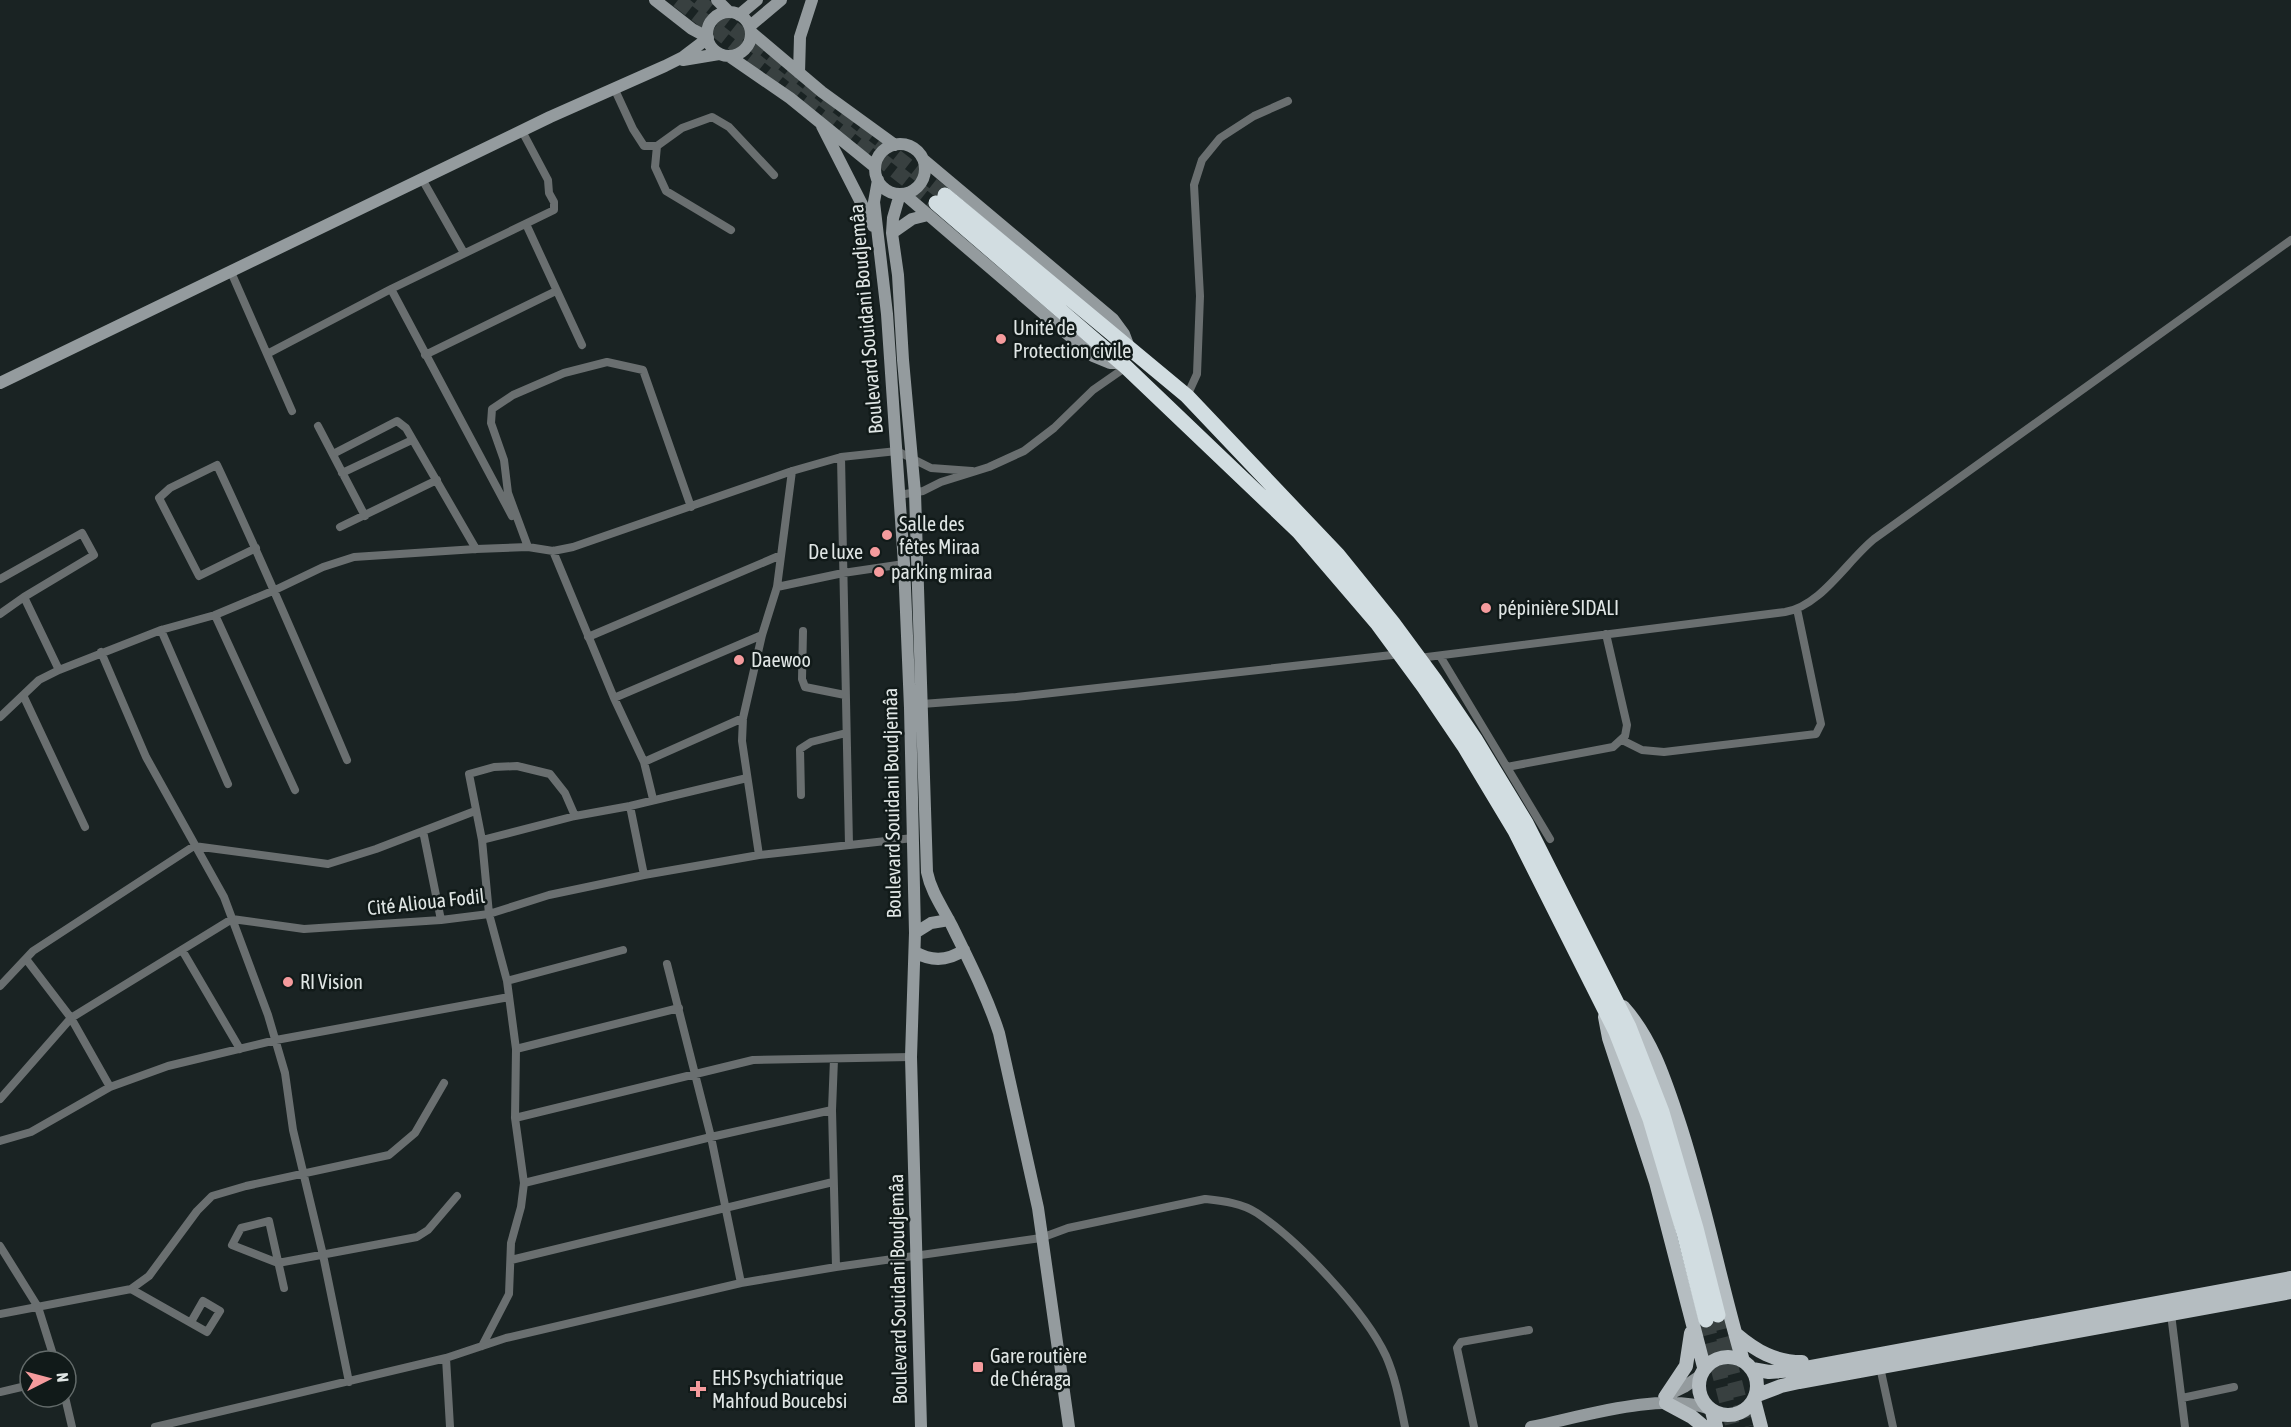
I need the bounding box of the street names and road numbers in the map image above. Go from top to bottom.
street label: Boulevard Souidani Boudjemâa [844,203,887,435]
street label: Boulevard Souidani Boudjemâa [878,688,905,918]
street label: Cité Alioua Fodil [366,884,487,919]
street label: Boulevard Souidani Boudjemâa [884,1174,911,1404]

